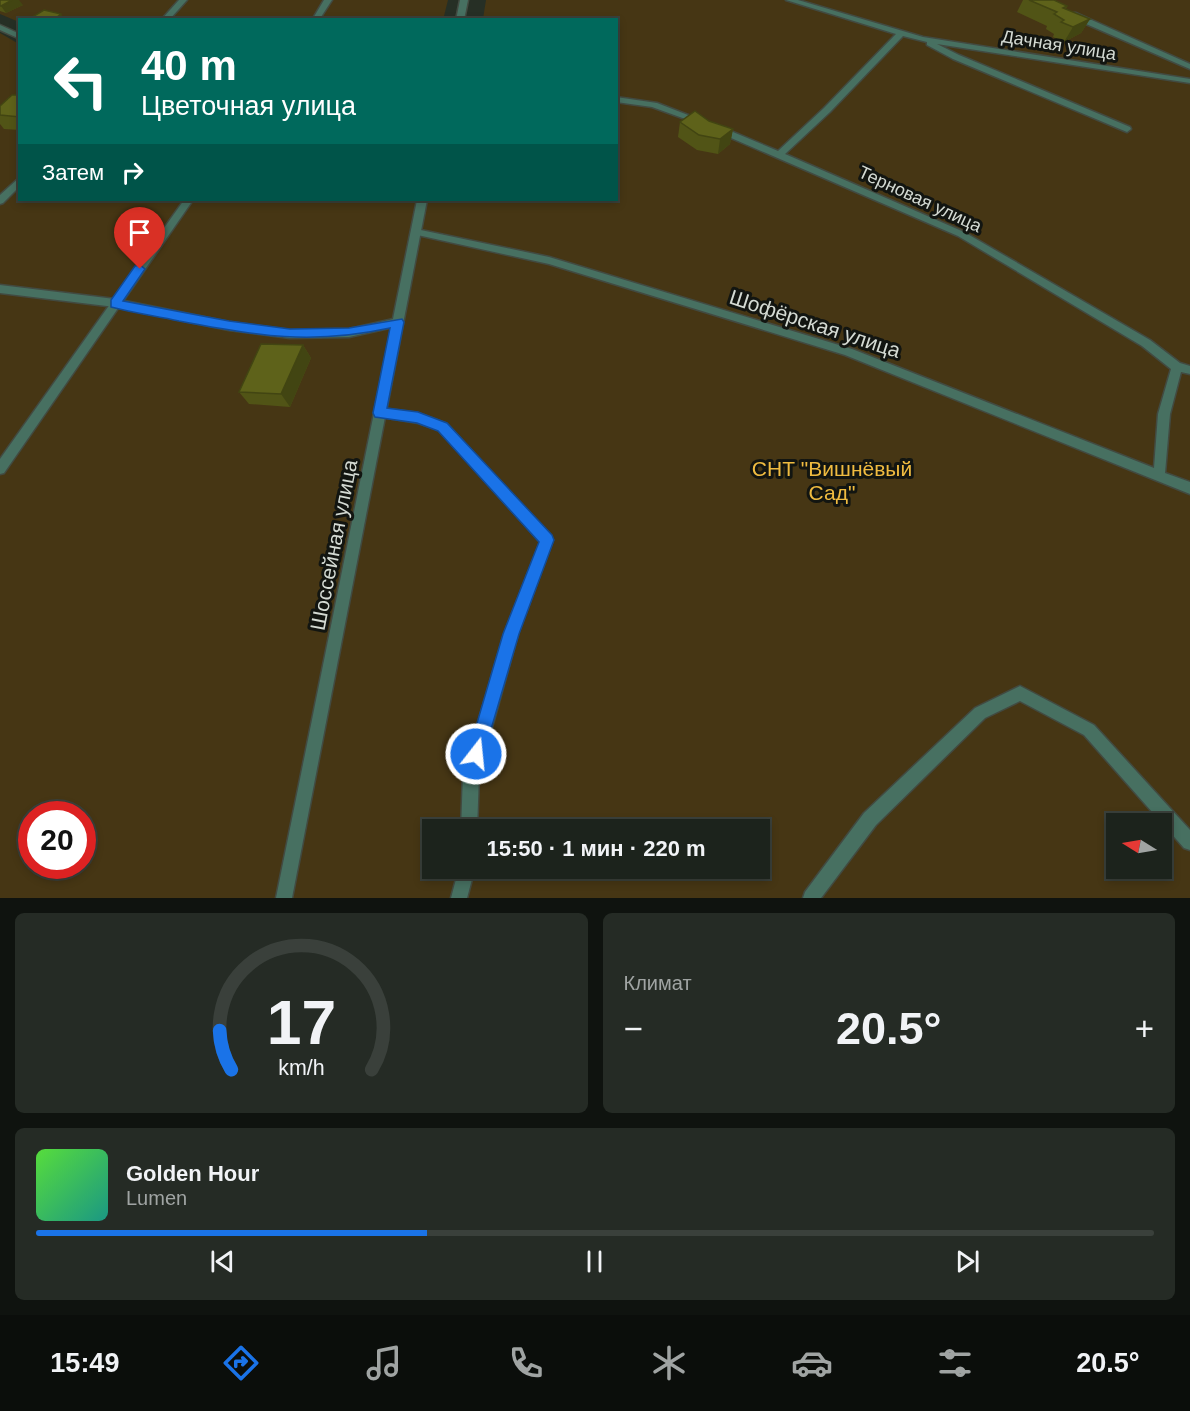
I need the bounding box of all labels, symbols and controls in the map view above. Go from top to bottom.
street label: Дачная улица [1000,26,1119,64]
icon: left [42,42,120,120]
text: 40 m [141,42,237,89]
text: Цветочная улица [141,91,356,121]
icon: right [116,156,149,189]
text: Затем [42,160,104,185]
street label: Терновая улица [855,162,986,237]
pin [114,207,165,269]
icon: arrive [123,216,156,249]
street label: Шофёрская улица [727,285,904,362]
street label: Шоссейная улица [306,457,361,632]
park label: СНТ "Вишнёвый Сад" [752,457,912,504]
position arrow [444,722,508,786]
speed limit sign: 20 [18,801,96,879]
north arrow [1106,813,1172,879]
map controls [1106,813,1172,879]
text: 15:50 · 1 мин · 220 m [486,836,706,861]
text: Климат [624,972,692,994]
text: 17 [267,988,336,1057]
text: 20.5° [836,1003,942,1054]
text: − [624,1010,643,1047]
text: + [1135,1010,1154,1047]
text: km/h [278,1056,324,1080]
text: Golden Hour [126,1161,259,1186]
text: Lumen [126,1187,187,1209]
icon: previous [206,1245,239,1278]
icon: pause [578,1245,611,1278]
icon: next [951,1245,984,1278]
icon: directions [220,1342,262,1384]
icon: music [363,1342,405,1384]
icon: phone [505,1342,547,1384]
icon: climate [648,1342,690,1384]
icon: car [791,1342,833,1384]
icon: filters [934,1342,976,1384]
text: 15:49 [50,1348,119,1378]
text: 20.5° [1076,1348,1140,1378]

